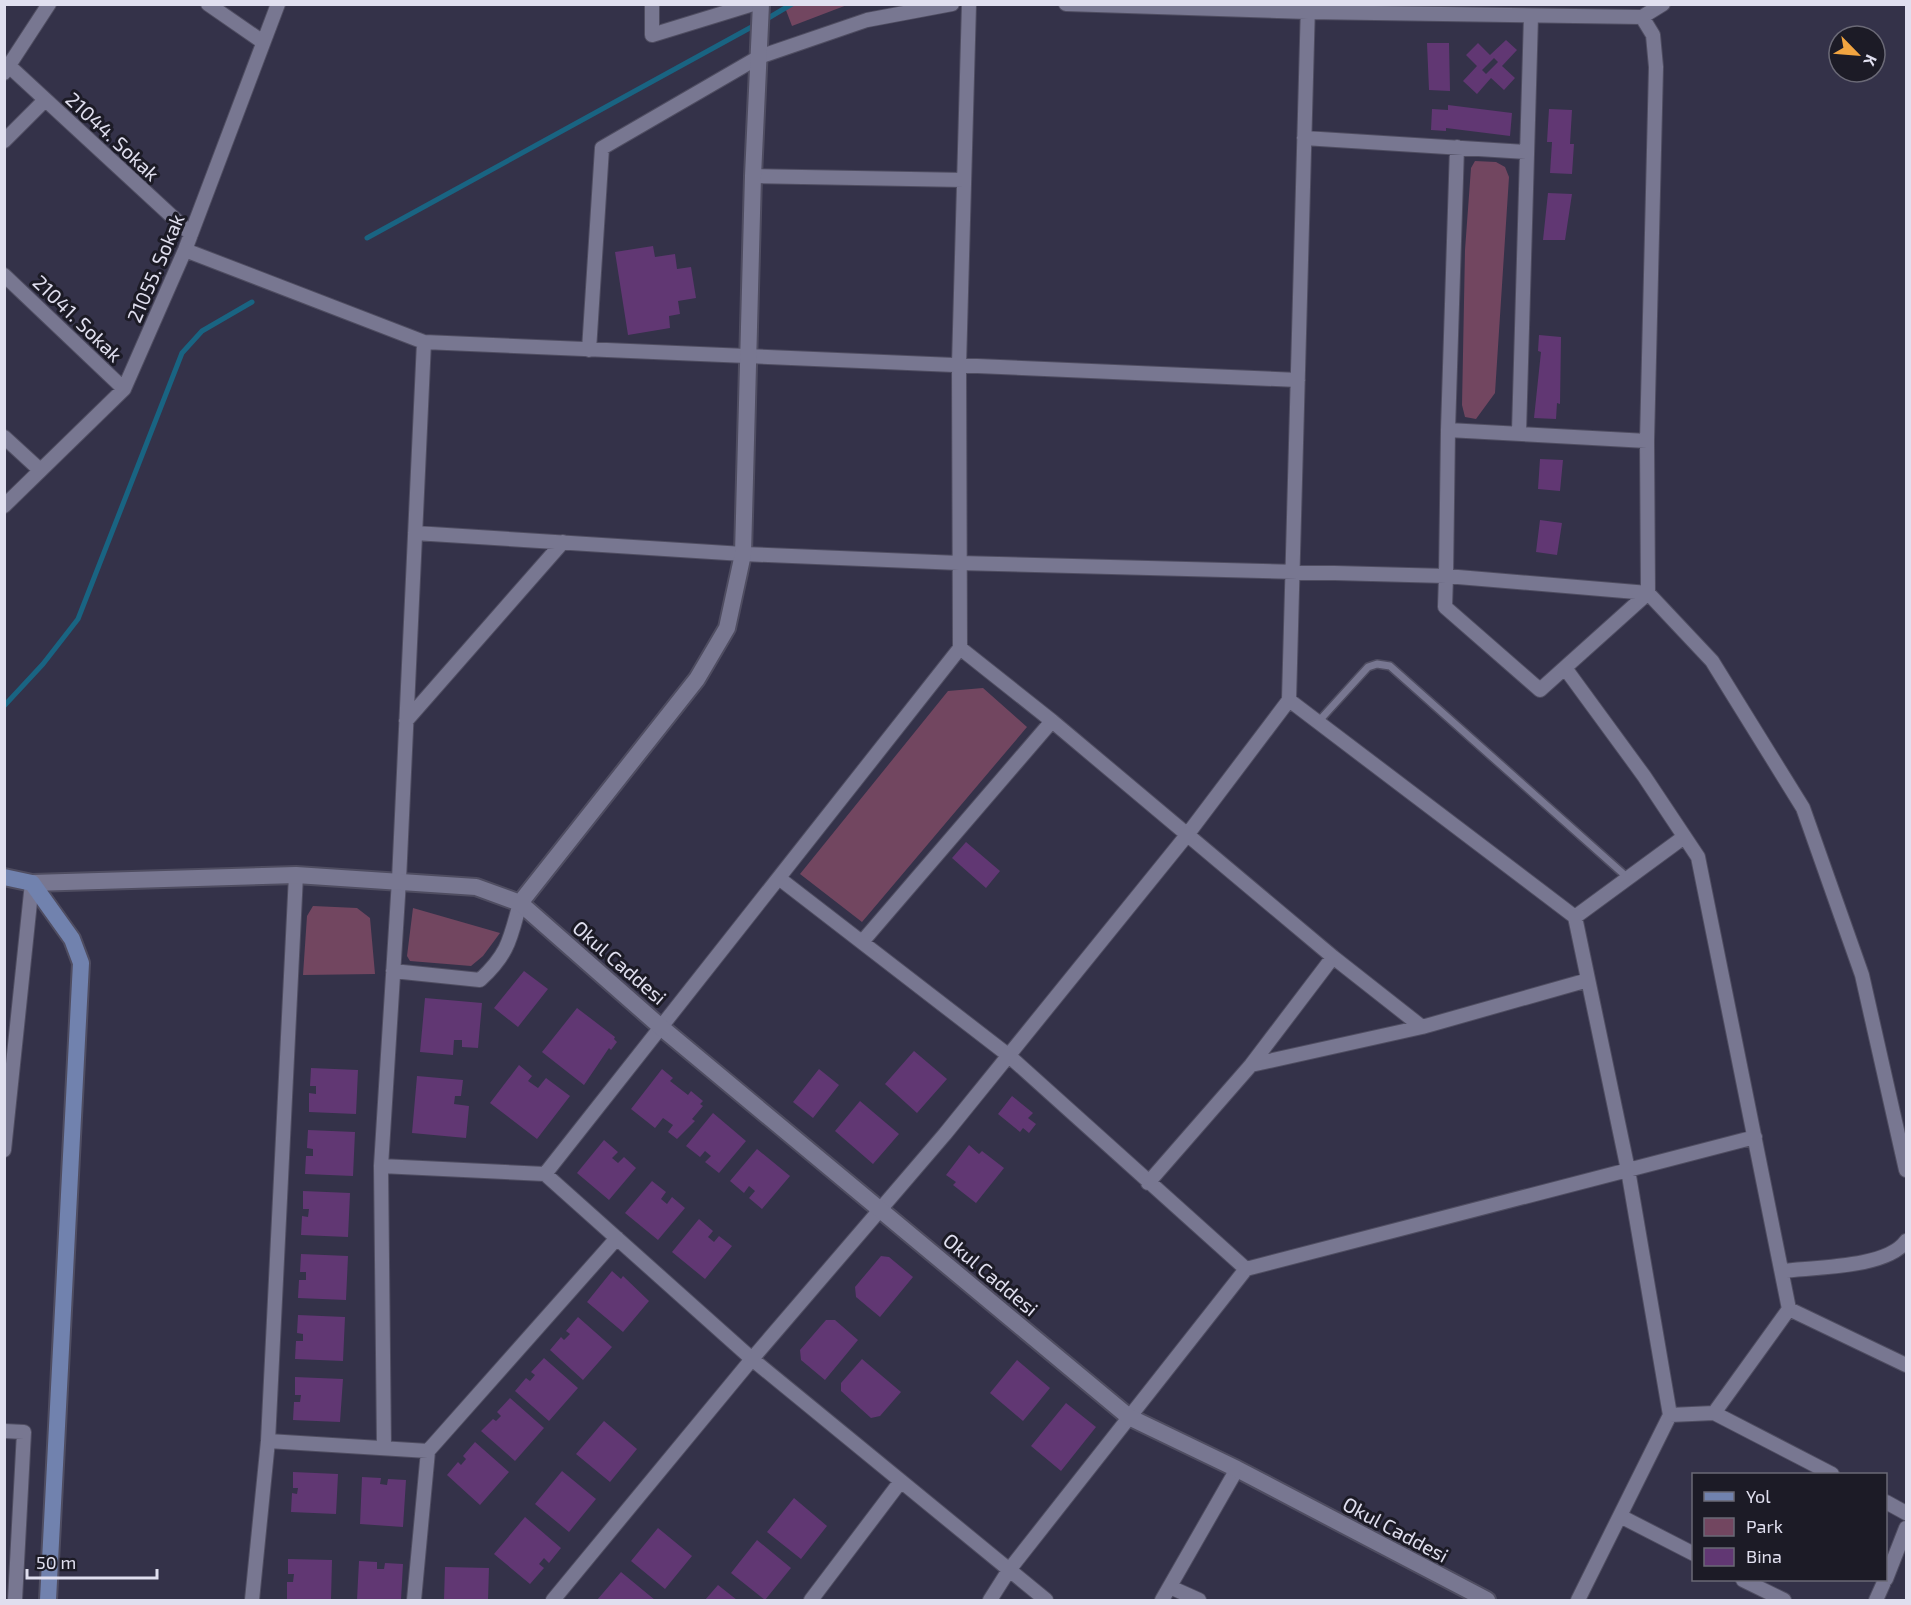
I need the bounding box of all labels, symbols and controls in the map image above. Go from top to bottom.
north arrow [1827,24,1887,84]
text: K [1860,52,1882,70]
street label: 21044. Sokak [61,87,165,185]
street label: 21055. Sokak [121,210,189,326]
street label: 21041. Sokak [28,270,128,366]
street label: Okul Caddesi [568,915,672,1009]
street label: Okul Caddesi [939,1228,1043,1320]
legend [1692,1473,1887,1581]
text: Yol [1746,1485,1771,1507]
street label: Okul Caddesi [1339,1491,1453,1567]
text: Park [1746,1515,1783,1537]
scale bar [27,1542,158,1580]
text: Bina [1746,1545,1782,1567]
text: 50 m [36,1551,76,1573]

